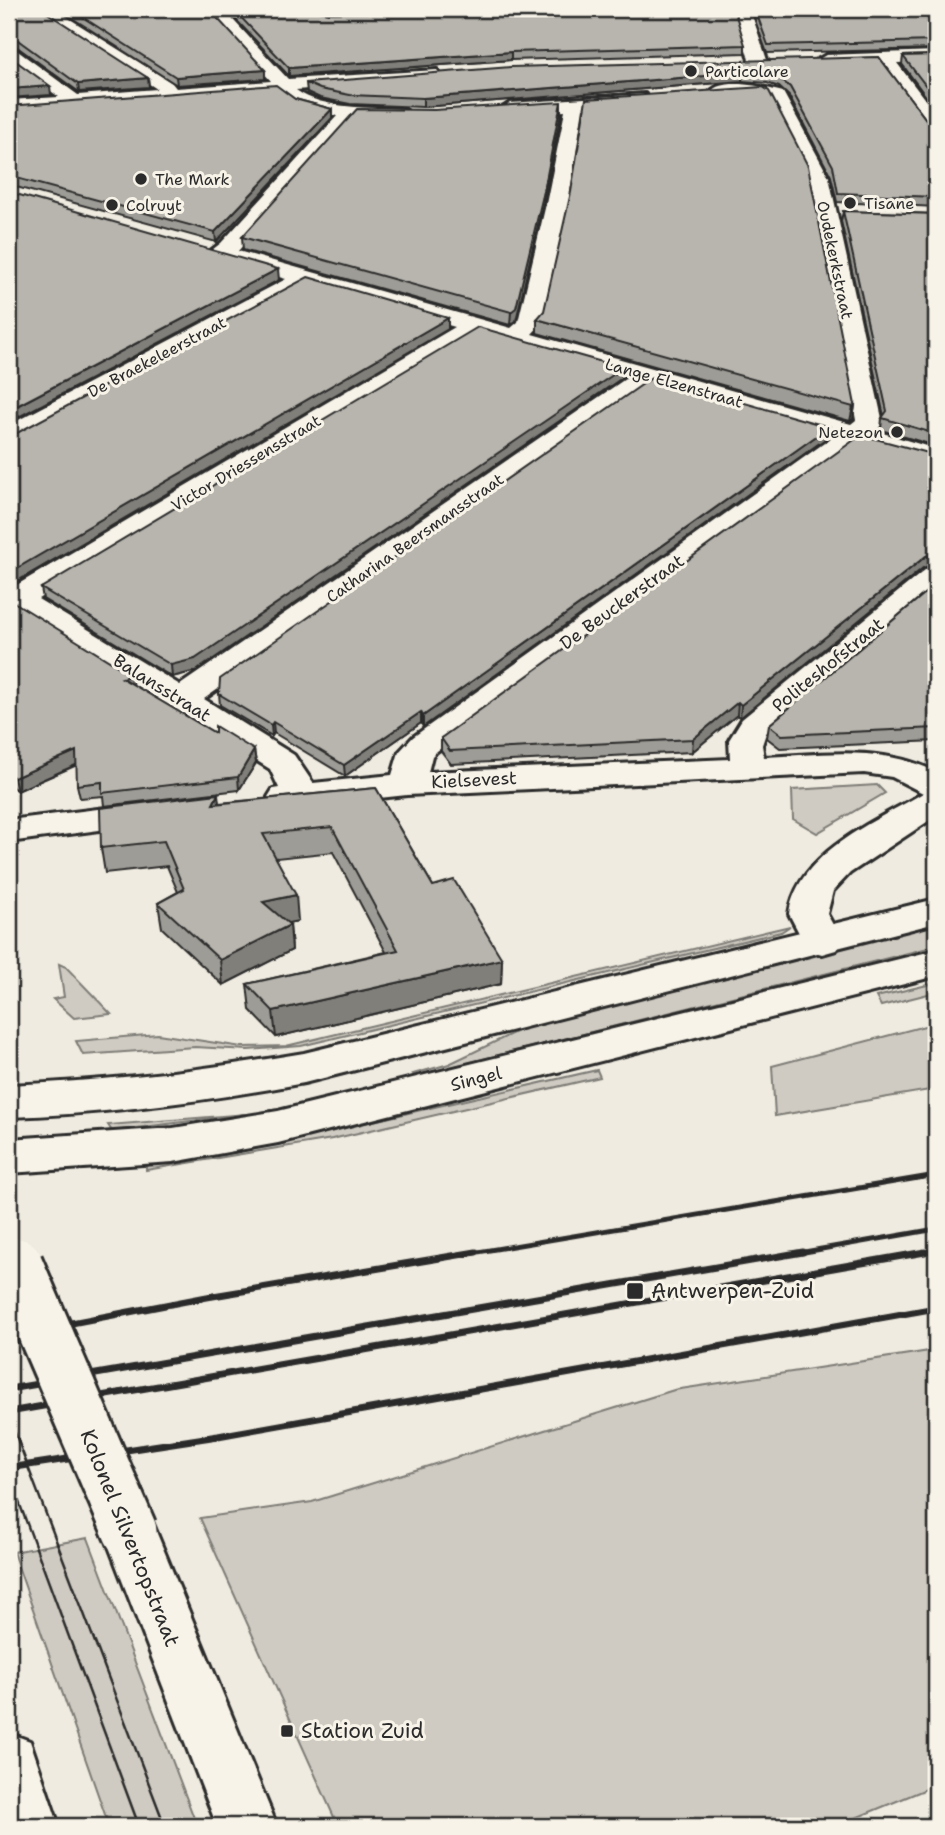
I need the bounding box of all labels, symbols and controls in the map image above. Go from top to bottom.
place label: Particolare [705,61,789,82]
marker: Particolare [683,63,699,79]
place label: The Mark [155,169,230,190]
marker: The Mark [133,171,149,187]
place label: Tisane [864,193,914,214]
place label: Colruyt [126,195,182,216]
marker: Tisane [842,195,858,211]
marker: Colruyt [104,197,120,213]
street label: Oudekerkstraat [812,199,858,321]
street label: De Braekeleerstraat [84,312,230,402]
street label: Lange Elzenstraat [603,353,745,413]
street label: Victor Driessensstraat [167,410,325,516]
place label: Netezon [818,422,883,443]
marker: Netezon [889,424,905,440]
street label: Catharina Beersmansstraat [322,469,508,607]
street label: De Beuckerstraat [555,549,689,655]
street label: Politeshofstraat [767,612,889,718]
street label: Balansstraat [109,648,216,728]
street label: Kielsevest [430,766,518,794]
street label: Singel [448,1061,505,1097]
place label: Antwerpen-Zuid [651,1277,814,1305]
marker: Antwerpen-Zuid [625,1281,645,1301]
street label: Kolonel Silvertopstraat [74,1425,186,1651]
place label: Station Zuid [301,1717,424,1745]
marker: Station Zuid [279,1723,295,1739]

